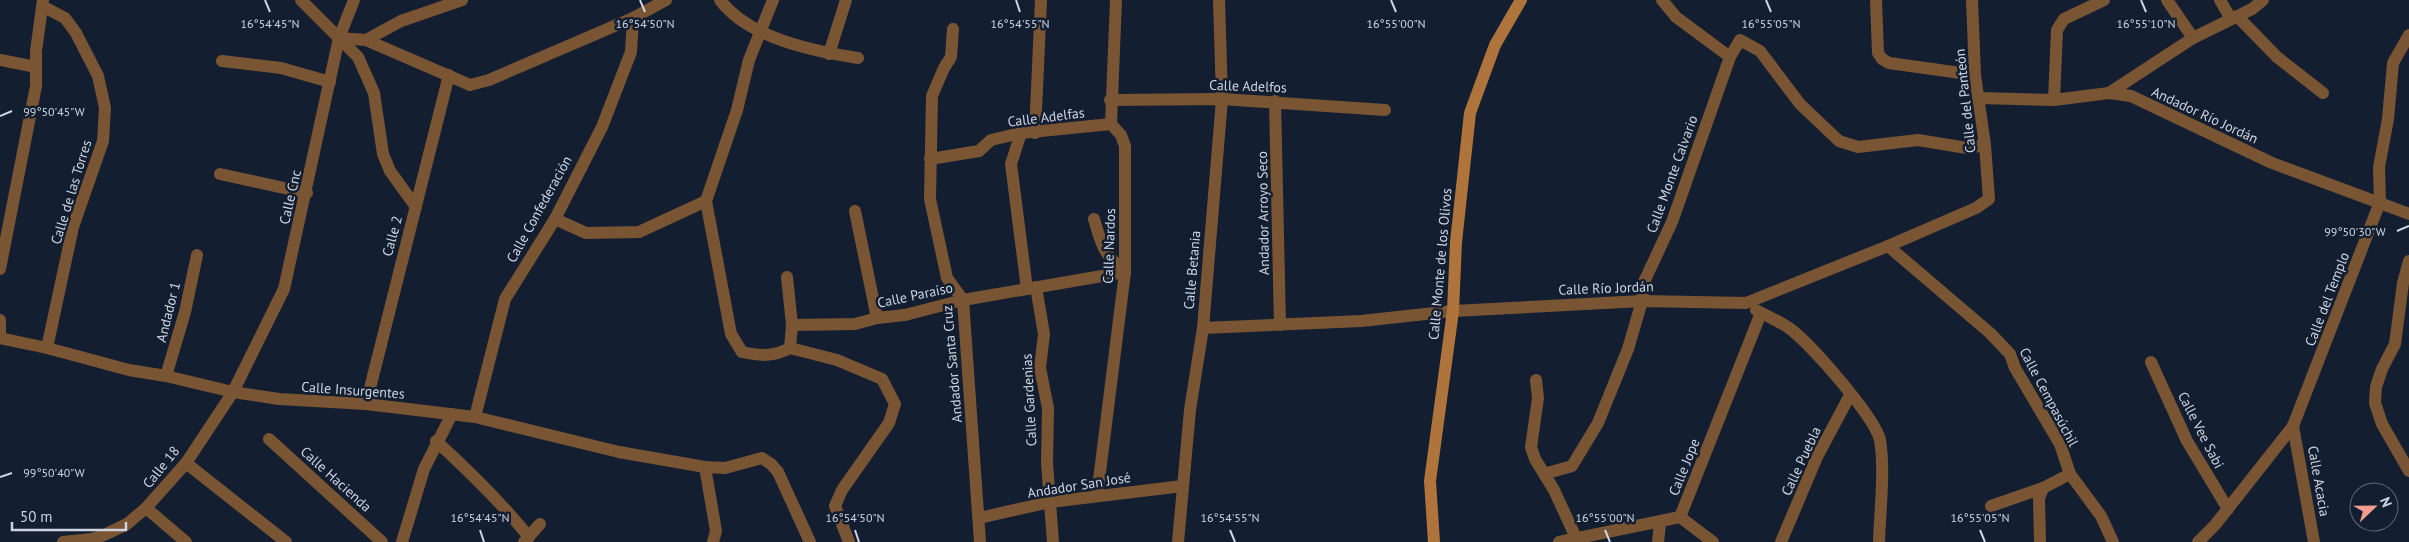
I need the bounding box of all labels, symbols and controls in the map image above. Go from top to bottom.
text: 16°54'45"N [240,16,300,31]
text: 16°54'50"N [615,16,675,31]
text: 16°54'55"N [990,16,1050,31]
text: 16°55'00"N [1366,16,1426,31]
text: 16°55'05"N [1741,16,1801,31]
text: 16°55'10"N [2116,16,2176,31]
street label: Calle del Panteón [1951,48,1979,154]
street label: Calle Adelfos [1209,76,1287,96]
street label: Andador Río Jordán [2149,82,2261,148]
street label: Calle Adelfas [1006,103,1086,131]
text: 99°50'45"W [23,104,85,119]
street label: Calle Monte Calvario [1642,113,1702,235]
street label: Calle de las Torres [47,137,95,246]
street label: Andador Arroyo Seco [1253,151,1273,275]
street label: Calle Confederación [502,152,576,266]
street label: Calle Cnc [275,168,305,226]
street label: Calle Monte de los Olivos [1424,187,1456,341]
street label: Calle Nardos [1099,208,1119,284]
street label: Calle 2 [378,214,406,258]
text: 99°50'30"W [2324,224,2386,239]
street label: Calle Betania [1180,230,1204,310]
street label: Calle del Templo [2301,249,2353,349]
street label: Calle Río Jordán [1558,277,1654,299]
street label: Calle Paraíso [876,278,954,312]
street label: Andador 1 [152,280,184,344]
street label: Andador Santa Cruz [938,305,966,423]
street label: Calle Cempasúchil [2015,344,2083,450]
street label: Calle Gardenias [1018,353,1040,447]
street label: Calle Insurgentes [301,377,405,403]
street label: Calle Vee Sabi [2174,389,2228,471]
street label: Calle Puebla [1777,423,1825,498]
street label: Calle Jope [1664,436,1704,498]
street label: Calle 18 [139,442,183,492]
street label: Calle Hacienda [297,442,375,516]
street label: Calle Acacia [2304,444,2334,518]
text: 99°50'40"W [23,465,85,480]
street label: Andador San José [1026,468,1132,502]
north arrow [2349,482,2399,532]
text: N [2376,494,2396,510]
scale bar [12,500,126,532]
text: 50 m [20,507,53,526]
text: 16°54'45"N [450,510,510,525]
text: 16°54'50"N [825,510,885,525]
text: 16°54'55"N [1200,510,1260,525]
text: 16°55'00"N [1575,510,1635,525]
text: 16°55'05"N [1950,510,2010,525]

